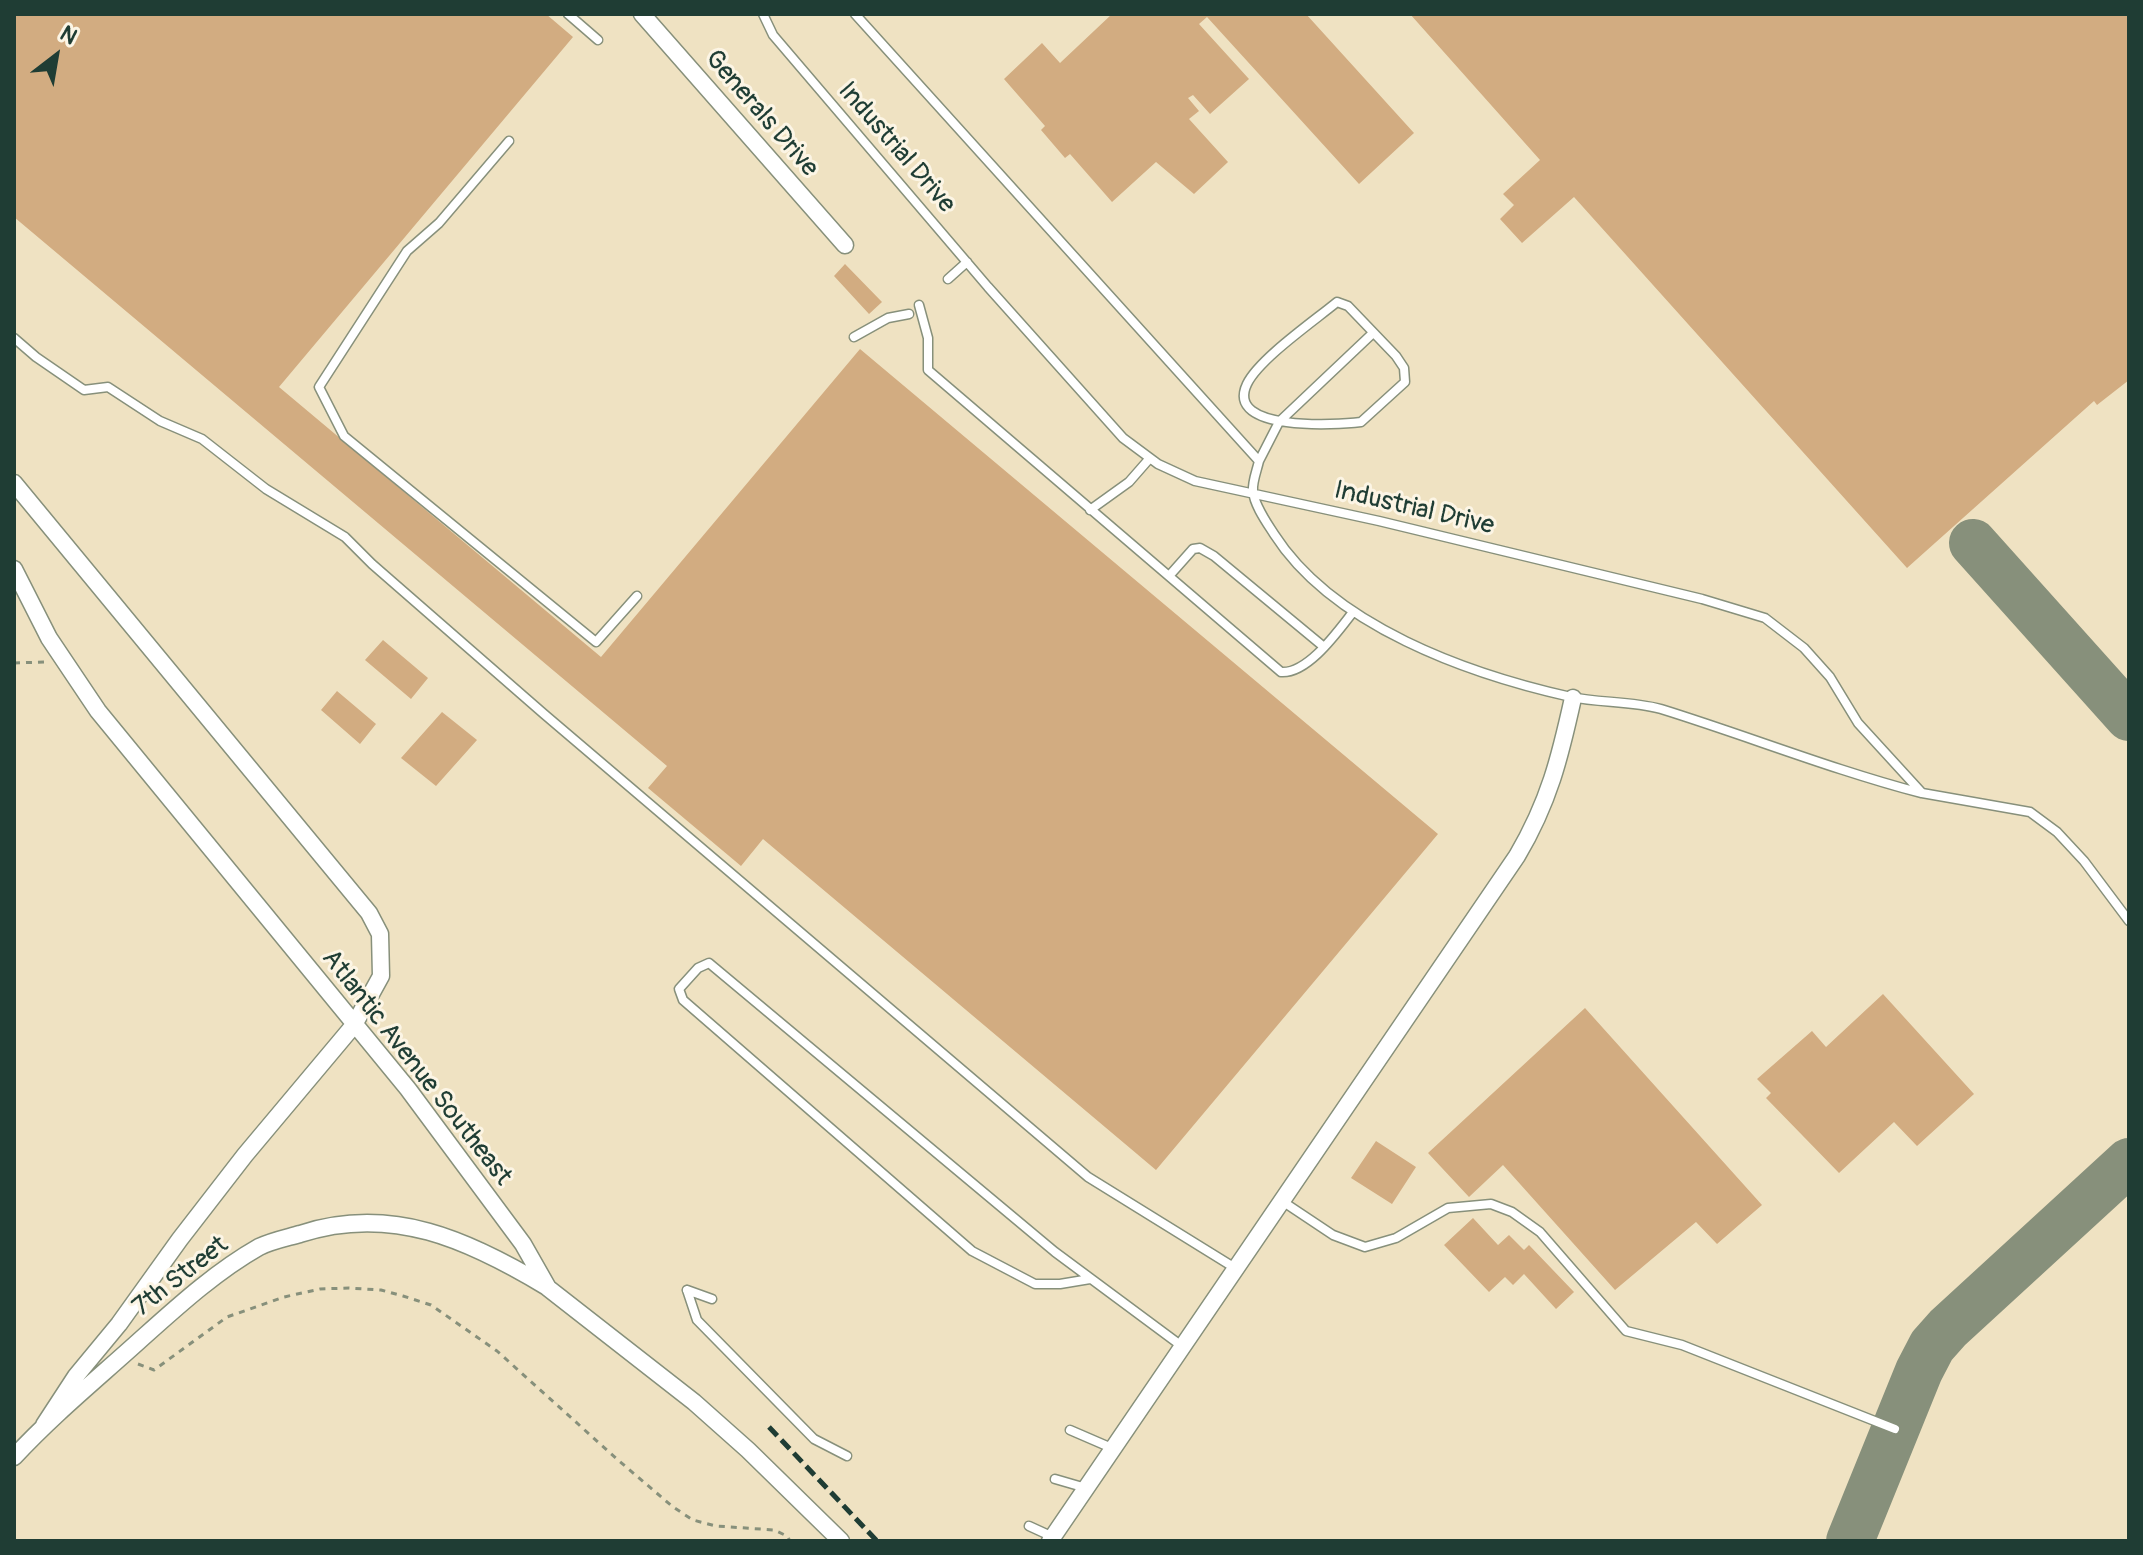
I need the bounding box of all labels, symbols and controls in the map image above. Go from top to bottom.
north arrow [16,16,96,96]
text: N [55,20,82,51]
street label: Generals Drive [698,44,824,184]
street label: Industrial Drive [831,76,961,220]
street label: Industrial Drive [1331,475,1497,543]
street label: Atlantic Avenue Southeast [314,944,518,1192]
street label: 7th Street [127,1230,235,1324]

